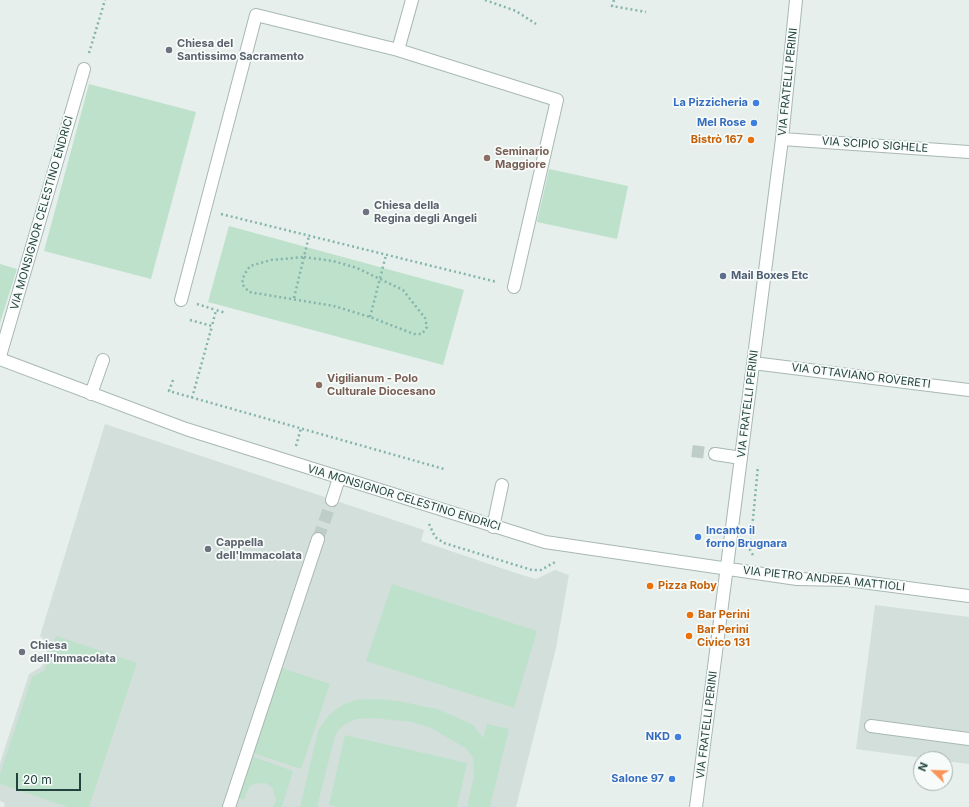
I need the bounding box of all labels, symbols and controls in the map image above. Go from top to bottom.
street label: VIA FRATELLI PERINI [776,27,800,137]
place label: Chiesa del Santissimo Sacramento [177,37,304,63]
marker: Chiesa del Santissimo Sacramento [164,45,174,55]
place label: La Pizzicheria [673,96,748,110]
marker: La Pizzicheria [751,98,761,108]
street label: VIA MONSIGNOR CELESTINO ENDRICI [8,114,76,312]
place label: Mel Rose [697,116,746,130]
marker: Mel Rose [749,118,759,128]
place label: Bistrò 167 [691,133,743,147]
marker: Bistrò 167 [746,135,756,145]
street label: VIA SCIPIO SIGHELE [821,135,929,155]
place label: Seminario Maggiore [495,145,549,171]
marker: Seminario Maggiore [482,153,492,163]
place label: Chiesa della Regina degli Angeli [374,199,477,225]
marker: Chiesa della Regina degli Angeli [361,207,371,217]
place label: Mail Boxes Etc [731,269,809,283]
marker: Mail Boxes Etc [718,271,728,281]
street label: VIA FRATELLI PERINI [735,349,761,459]
street label: VIA OTTAVIANO ROVERETI [791,361,931,391]
place label: Vigilianum - Polo Culturale Diocesano [327,372,436,398]
marker: Vigilianum - Polo Culturale Diocesano [314,380,324,390]
street label: VIA MONSIGNOR CELESTINO ENDRICI [306,462,502,534]
place label: Incanto il forno Brugnara [706,524,787,550]
marker: Incanto il forno Brugnara [693,532,703,542]
place label: Cappella dell'Immacolata [216,536,302,562]
marker: Cappella dell'Immacolata [203,544,213,554]
street label: VIA PIETRO ANDREA MATTIOLI [742,564,906,594]
place label: Pizza Roby [658,579,717,593]
marker: Pizza Roby [645,581,655,591]
place label: Bar Perini [698,608,750,622]
marker: Bar Perini [685,610,695,620]
place label: Bar Perini Civico 131 [697,623,750,649]
marker: Bar Perini Civico 131 [684,631,694,641]
place label: Chiesa dell'Immacolata [30,639,116,665]
marker: Chiesa dell'Immacolata [17,647,27,657]
street label: VIA FRATELLI PERINI [694,670,720,780]
place label: NKD [646,730,670,744]
marker: NKD [673,732,683,742]
north arrow [913,751,953,791]
text: N [915,760,931,773]
scale bar [18,765,83,791]
text: 20 m [23,772,52,787]
place label: Salone 97 [611,772,664,786]
marker: Salone 97 [667,774,677,784]

